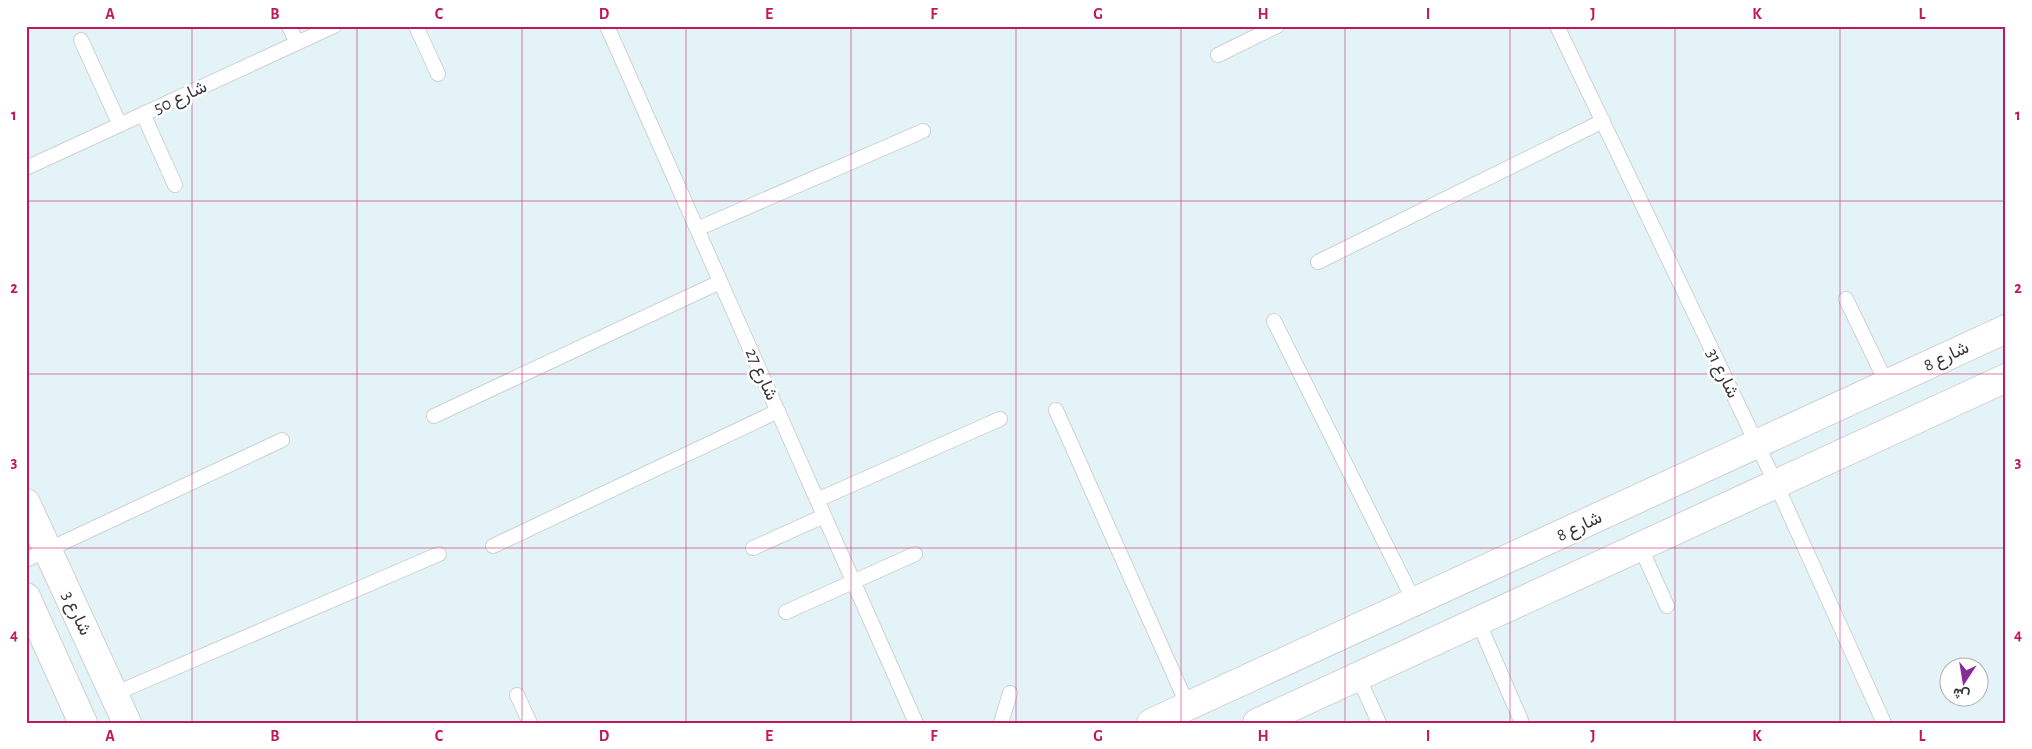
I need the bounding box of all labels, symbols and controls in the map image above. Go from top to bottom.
text: A [105,6,115,22]
text: B [270,6,280,22]
text: C [435,6,444,22]
text: D [599,6,610,22]
text: E [765,6,773,22]
text: F [930,6,938,22]
text: G [1093,6,1103,22]
text: H [1257,6,1269,22]
text: I [1426,6,1430,22]
text: J [1590,6,1596,22]
text: K [1752,6,1762,22]
text: L [1919,6,1926,22]
street label: شارع 50 [151,78,211,120]
text: 1 [11,107,17,123]
text: 1 [2015,107,2021,123]
text: 2 [10,280,18,296]
text: 2 [2014,280,2022,296]
street label: شارع 8 [1921,339,1973,377]
street label: شارع 27 [740,346,780,404]
street label: شارع 31 [1701,346,1742,402]
text: 3 [11,454,18,470]
text: 3 [2015,454,2022,470]
street label: شارع 8 [1554,509,1606,547]
street label: شارع 3 [56,588,94,639]
text: 4 [10,627,18,643]
text: 4 [2014,627,2022,643]
north arrow [1940,656,1990,706]
text: ش [1952,684,1971,702]
text: A [105,728,115,744]
text: B [270,728,280,744]
text: C [435,728,444,744]
text: D [599,728,610,744]
text: E [765,728,773,744]
text: F [930,728,938,744]
text: G [1093,728,1103,744]
text: H [1257,728,1269,744]
text: I [1426,728,1430,744]
text: J [1590,728,1596,744]
text: K [1752,728,1762,744]
text: L [1919,728,1926,744]

